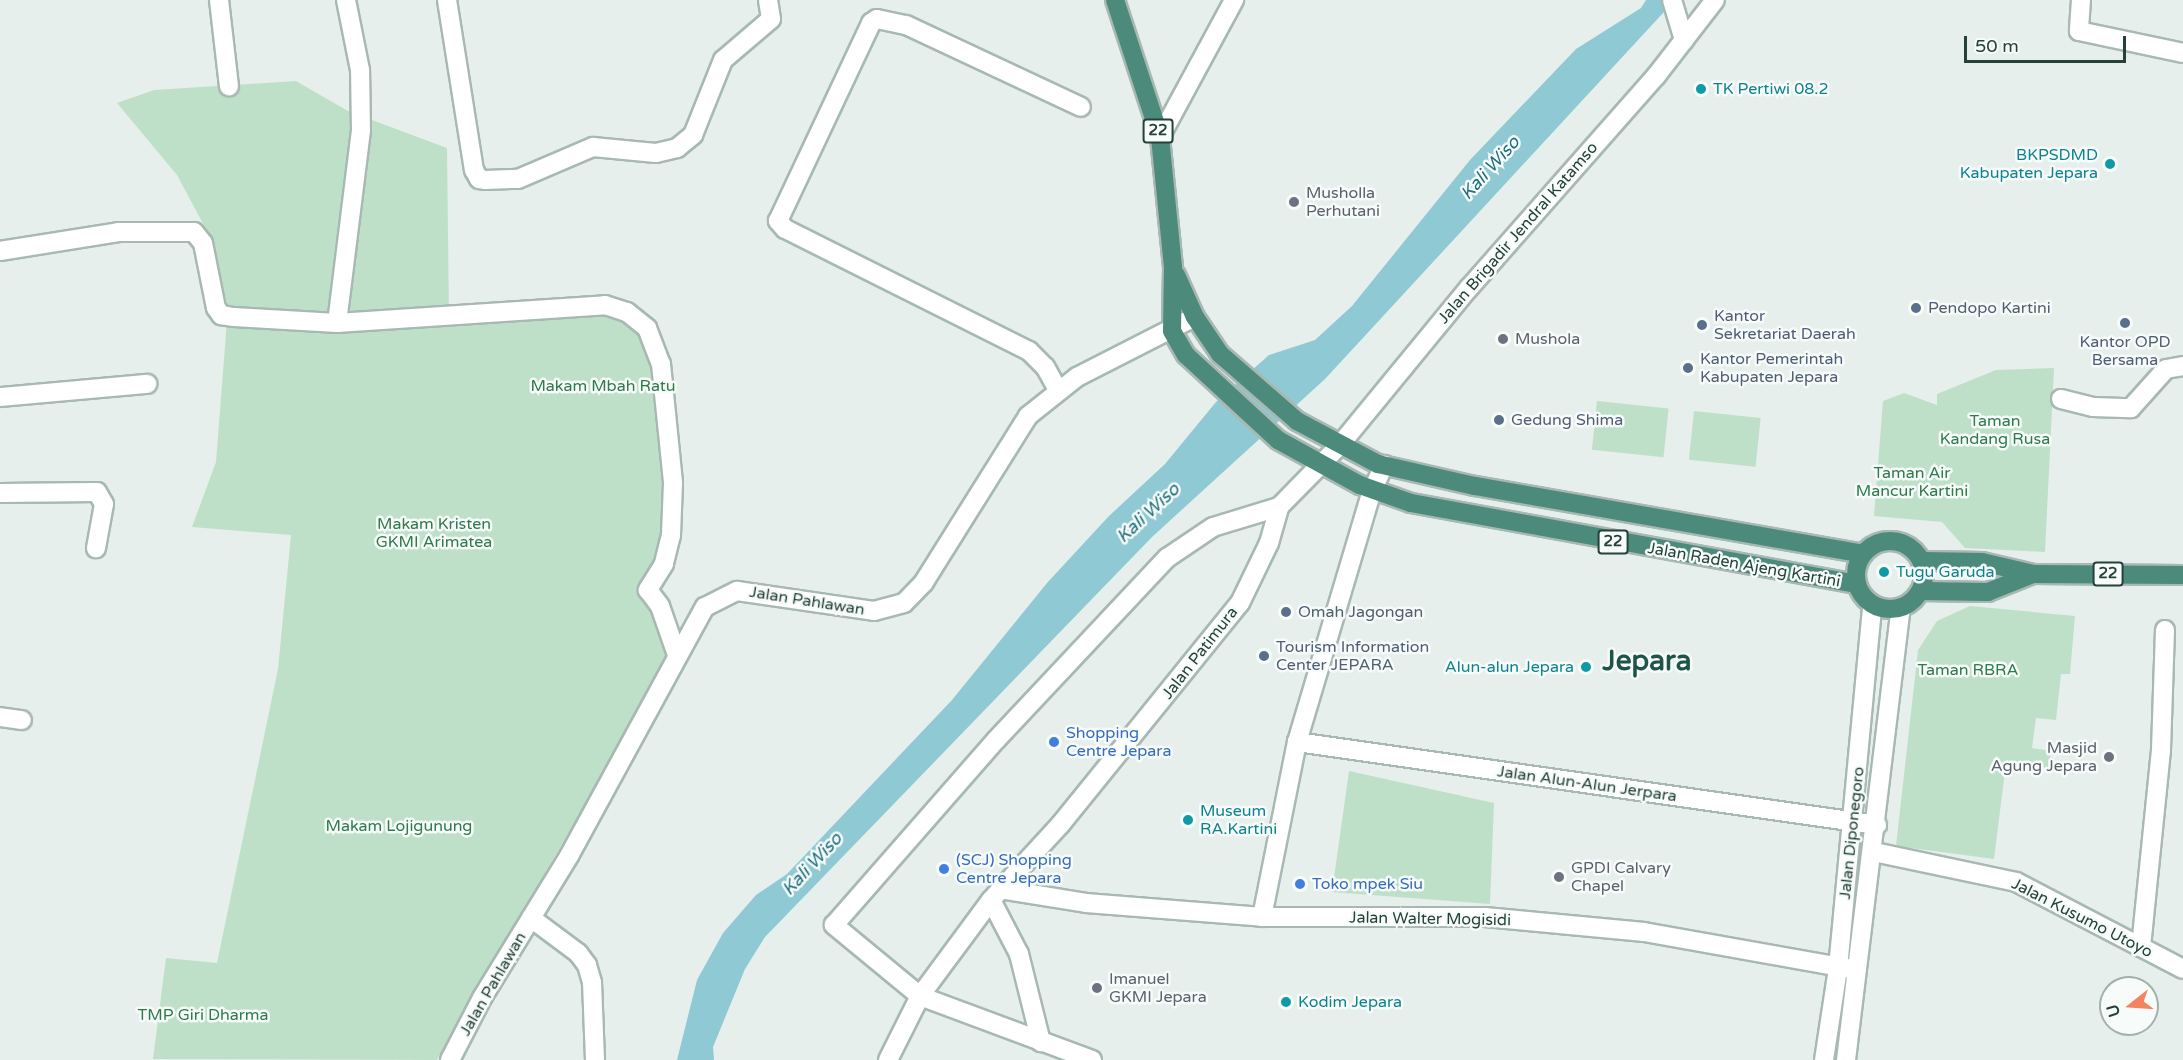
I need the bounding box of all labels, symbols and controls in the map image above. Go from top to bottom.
scale bar [1967,24,2129,62]
text: 50 m [1975,35,2019,57]
place label: TK Pertiwi 08.2 [1713,79,1829,99]
marker: TK Pertiwi 08.2 [1694,82,1708,96]
road number: 22 [1142,119,1174,143]
water label: Kali Wiso [1456,132,1524,204]
street label: Jalan Brigadir Jendral Katamso [1434,138,1602,328]
place label: BKPSDMD Kabupaten Jepara [1960,145,2098,183]
marker: BKPSDMD Kabupaten Jepara [2103,157,2117,171]
place label: Musholla Perhutani [1306,183,1380,221]
marker: Musholla Perhutani [1287,195,1301,209]
place label: Pendopo Kartini [1928,298,2051,318]
marker: Pendopo Kartini [1909,301,1923,315]
place label: Kantor Sekretariat Daerah [1714,306,1856,344]
marker: Kantor OPD Bersama [2118,316,2132,330]
marker: Kantor Sekretariat Daerah [1695,318,1709,332]
place label: Mushola [1515,329,1580,349]
marker: Mushola [1496,332,1510,346]
place label: Kantor OPD Bersama [2079,332,2171,370]
place label: Kantor Pemerintah Kabupaten Jepara [1700,349,1843,387]
marker: Kantor Pemerintah Kabupaten Jepara [1681,361,1695,375]
park label: Makam Mbah Ratu [530,376,676,396]
place label: Gedung Shima [1511,410,1623,430]
park label: Taman Kandang Rusa [1940,411,2050,449]
marker: Gedung Shima [1492,413,1506,427]
park label: Taman Air Mancur Kartini [1856,463,1968,501]
water label: Kali Wiso [1112,479,1184,547]
park label: Makam Kristen GKMI Arimatea [376,514,492,552]
road number: 22 [1596,530,1630,554]
street label: Jalan Raden Ajeng Kartini [1646,539,1842,591]
place label: Tugu Garuda [1896,562,1995,582]
road number: 22 [2092,562,2124,586]
marker: Tugu Garuda [1877,565,1891,579]
street label: Jalan Pahlawan [748,582,866,620]
place label: Omah Jagongan [1298,602,1423,622]
street label: Jalan Patimura [1158,603,1242,703]
marker: Omah Jagongan [1279,605,1293,619]
place label: Tourism Information Center JEPARA [1276,637,1429,675]
district label: Jepara [1603,644,1691,678]
marker: Tourism Information Center JEPARA [1257,649,1271,663]
place label: Alun-alun Jepara [1445,657,1574,677]
marker: Alun-alun Jepara [1579,660,1593,674]
park label: Taman RBRA [1918,660,2018,680]
place label: Shopping Centre Jepara [1066,723,1171,761]
marker: Shopping Centre Jepara [1047,735,1061,749]
place label: Masjid Agung Jepara [1991,738,2097,776]
marker: Masjid Agung Jepara [2102,750,2116,764]
street label: Jalan Alun-Alun Jerpara [1496,762,1678,806]
street label: Jalan Diponegoro [1835,766,1869,900]
place label: Museum RA.Kartini [1200,801,1277,839]
marker: Museum RA.Kartini [1181,813,1195,827]
park label: Makam Lojigunung [326,816,472,836]
water label: Kali Wiso [778,828,846,900]
place label: (SCJ) Shopping Centre Jepara [956,850,1072,888]
place label: GPDI Calvary Chapel [1571,858,1671,896]
marker: (SCJ) Shopping Centre Jepara [937,862,951,876]
marker: GPDI Calvary Chapel [1552,870,1566,884]
place label: Toko mpek Siu [1312,874,1423,894]
street label: Jalan Kusumo Utoyo [2008,874,2156,962]
marker: Toko mpek Siu [1293,877,1307,891]
street label: Jalan Walter Mogisidi [1349,908,1511,930]
street label: Jalan Pahlawan [456,929,530,1039]
place label: Imanuel GKMI Jepara [1109,969,1207,1007]
north arrow [2099,976,2159,1036]
marker: Imanuel GKMI Jepara [1090,981,1104,995]
place label: Kodim Jepara [1298,992,1402,1012]
marker: Kodim Jepara [1279,995,1293,1009]
text: U [2102,1002,2125,1019]
park label: TMP Giri Dharma [138,1005,268,1025]

